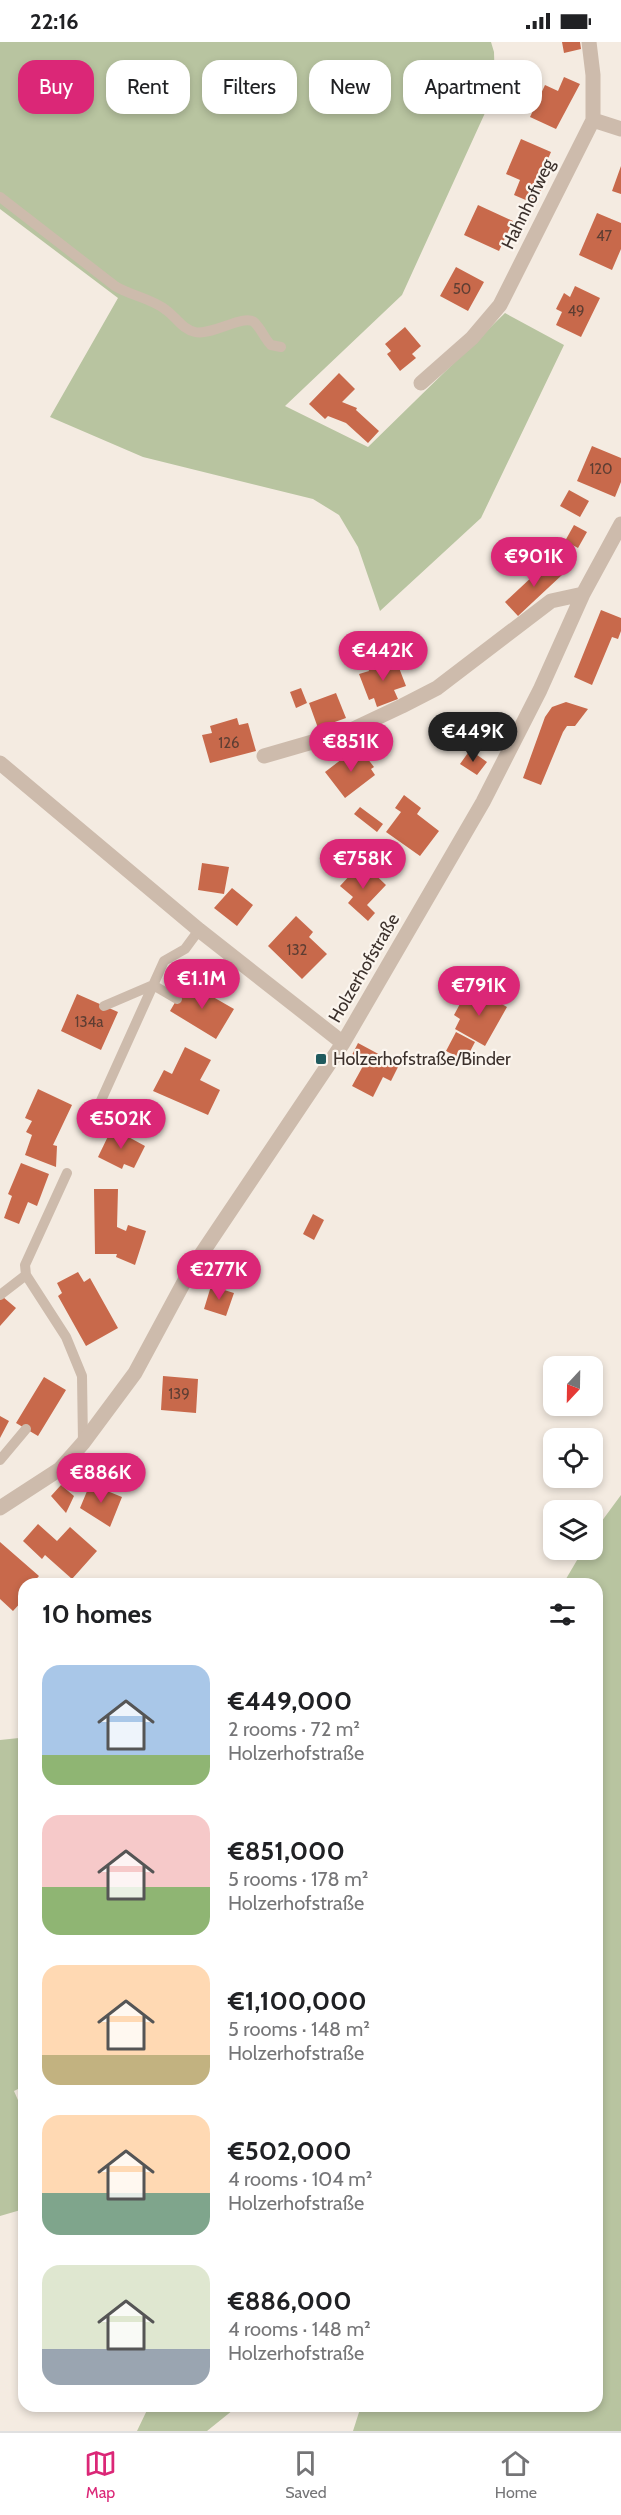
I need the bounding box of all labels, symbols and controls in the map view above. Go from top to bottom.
text: 22:16 [30,8,79,35]
chip: Buy [18,60,94,114]
chip: Rent [106,60,190,114]
chip: Filters [202,60,297,114]
chip: New [309,60,391,114]
chip: Apartment [403,60,542,114]
street label: Hahnhofweg [497,154,560,253]
house number: 47 [596,227,613,245]
house number: 50 [453,280,471,298]
house number: 49 [567,302,585,320]
house number: 120 [589,460,613,478]
pin: €901K [492,537,576,588]
text: €901K [505,544,563,568]
pin: €442K [341,631,425,682]
text: €442K [353,638,413,662]
pin: €449K [431,712,515,763]
text: €449K [442,719,504,743]
pin: €851K [309,722,393,773]
text: €851K [323,729,379,753]
house number: 126 [218,734,240,752]
pin: €758K [321,839,405,890]
text: €758K [334,846,392,870]
street label: Holzerhofstraße [324,909,404,1027]
house number: 132 [287,941,308,959]
pin: €1.1M [160,959,244,1010]
text: €1.1M [178,966,226,990]
pin: €791K [437,966,521,1017]
text: €791K [452,973,506,997]
house number: 134a [75,1013,104,1031]
place label: Holzerhofstraße/Binder [333,1048,511,1070]
marker: Holzerhofstraße/Binder [314,1052,328,1066]
pin: €502K [79,1099,163,1150]
text: €502K [91,1106,151,1130]
pin: €277K [177,1250,261,1301]
text: €277K [191,1257,247,1281]
north arrow [543,1356,603,1416]
map controls [543,1356,603,1560]
house number: 139 [168,1385,190,1403]
button: locate [543,1428,603,1488]
pin: €886K [59,1453,143,1504]
text: €886K [71,1460,131,1484]
button: layers [543,1500,603,1560]
text: 10 homes [42,1598,152,1630]
icon: filters [546,1598,579,1631]
text: €449,000 [228,1685,352,1717]
icon: home [90,1689,162,1761]
text: 2 rooms · 72 m² [228,1717,360,1741]
text: Holzerhofstraße [228,1741,364,1765]
text: €851,000 [228,1835,345,1867]
icon: home [90,1839,162,1911]
text: 5 rooms · 178 m² [228,1867,368,1891]
text: Holzerhofstraße [228,1891,364,1915]
text: €1,100,000 [228,1985,367,2017]
icon: home [90,1989,162,2061]
text: 5 rooms · 148 m² [228,2017,370,2041]
text: Holzerhofstraße [228,2041,364,2065]
text: €502,000 [228,2135,352,2167]
icon: home [90,2139,162,2211]
text: 4 rooms · 104 m² [228,2167,372,2191]
text: Holzerhofstraße [228,2191,364,2215]
text: €886,000 [228,2285,352,2317]
icon: home [90,2289,162,2361]
text: 4 rooms · 148 m² [228,2317,371,2341]
text: Holzerhofstraße [228,2341,364,2365]
tab: Map [84,2447,117,2502]
tab: Saved [285,2447,327,2502]
tab: Home [495,2447,537,2502]

